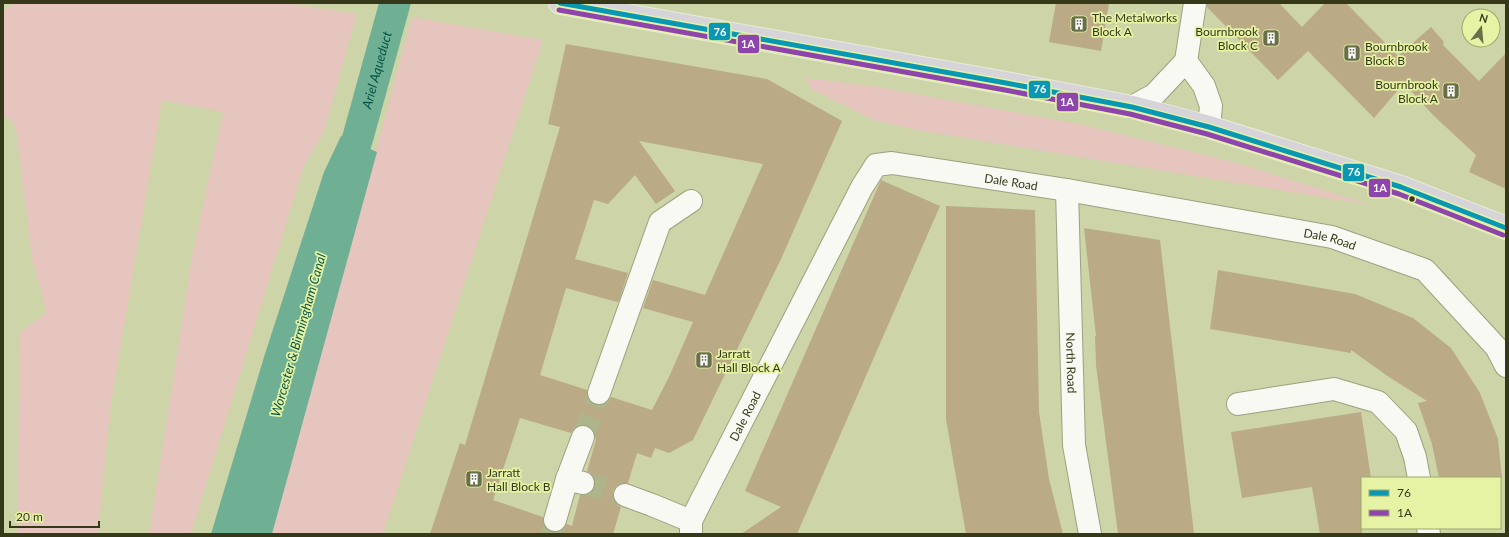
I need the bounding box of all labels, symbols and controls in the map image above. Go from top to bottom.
north arrow [1461,8,1501,48]
place label: The Metalworks Block A [1092,10,1177,39]
text: N [1478,10,1490,25]
building icon: The Metalworks Block A [1069,14,1089,34]
line badge: 76 [708,22,731,41]
place label: Bournbrook Block C [1195,24,1259,53]
text: 76 [714,25,727,38]
building icon: Bournbrook Block C [1261,28,1281,48]
water label: Ariel Aqueduct [358,29,395,111]
line badge: 1A [737,34,760,54]
text: 1A [741,37,755,50]
place label: Bournbrook Block B [1365,39,1429,68]
building icon: Bournbrook Block B [1342,43,1362,63]
place label: Bournbrook Block A [1375,77,1439,106]
line badge: 76 [1028,80,1051,99]
building icon: Bournbrook Block A [1441,81,1461,101]
text: 76 [1034,82,1047,95]
line badge: 1A [1056,92,1079,112]
text: 1A [1060,95,1074,108]
line badge: 76 [1342,163,1365,182]
text: 76 [1348,165,1361,178]
street label: Dale Road [983,170,1039,193]
line badge: 1A [1368,178,1391,198]
text: 1A [1373,181,1387,194]
unlabelled marker [1407,194,1417,204]
street label: Dale Road [1303,225,1358,253]
water label: Worcester & Birmingham Canal [267,252,329,418]
street label: North Road [1063,332,1080,394]
place label: Jarratt Hall Block A [717,346,781,375]
building icon: Jarratt Hall Block A [694,350,714,370]
street label: Dale Road [726,388,764,443]
place label: Jarratt Hall Block B [487,465,551,494]
building icon: Jarratt Hall Block B [464,469,484,489]
legend [1361,477,1501,529]
text: 76 [1397,485,1411,500]
scale bar [10,503,99,529]
text: 1A [1397,505,1413,520]
text: 20 m [16,509,43,524]

